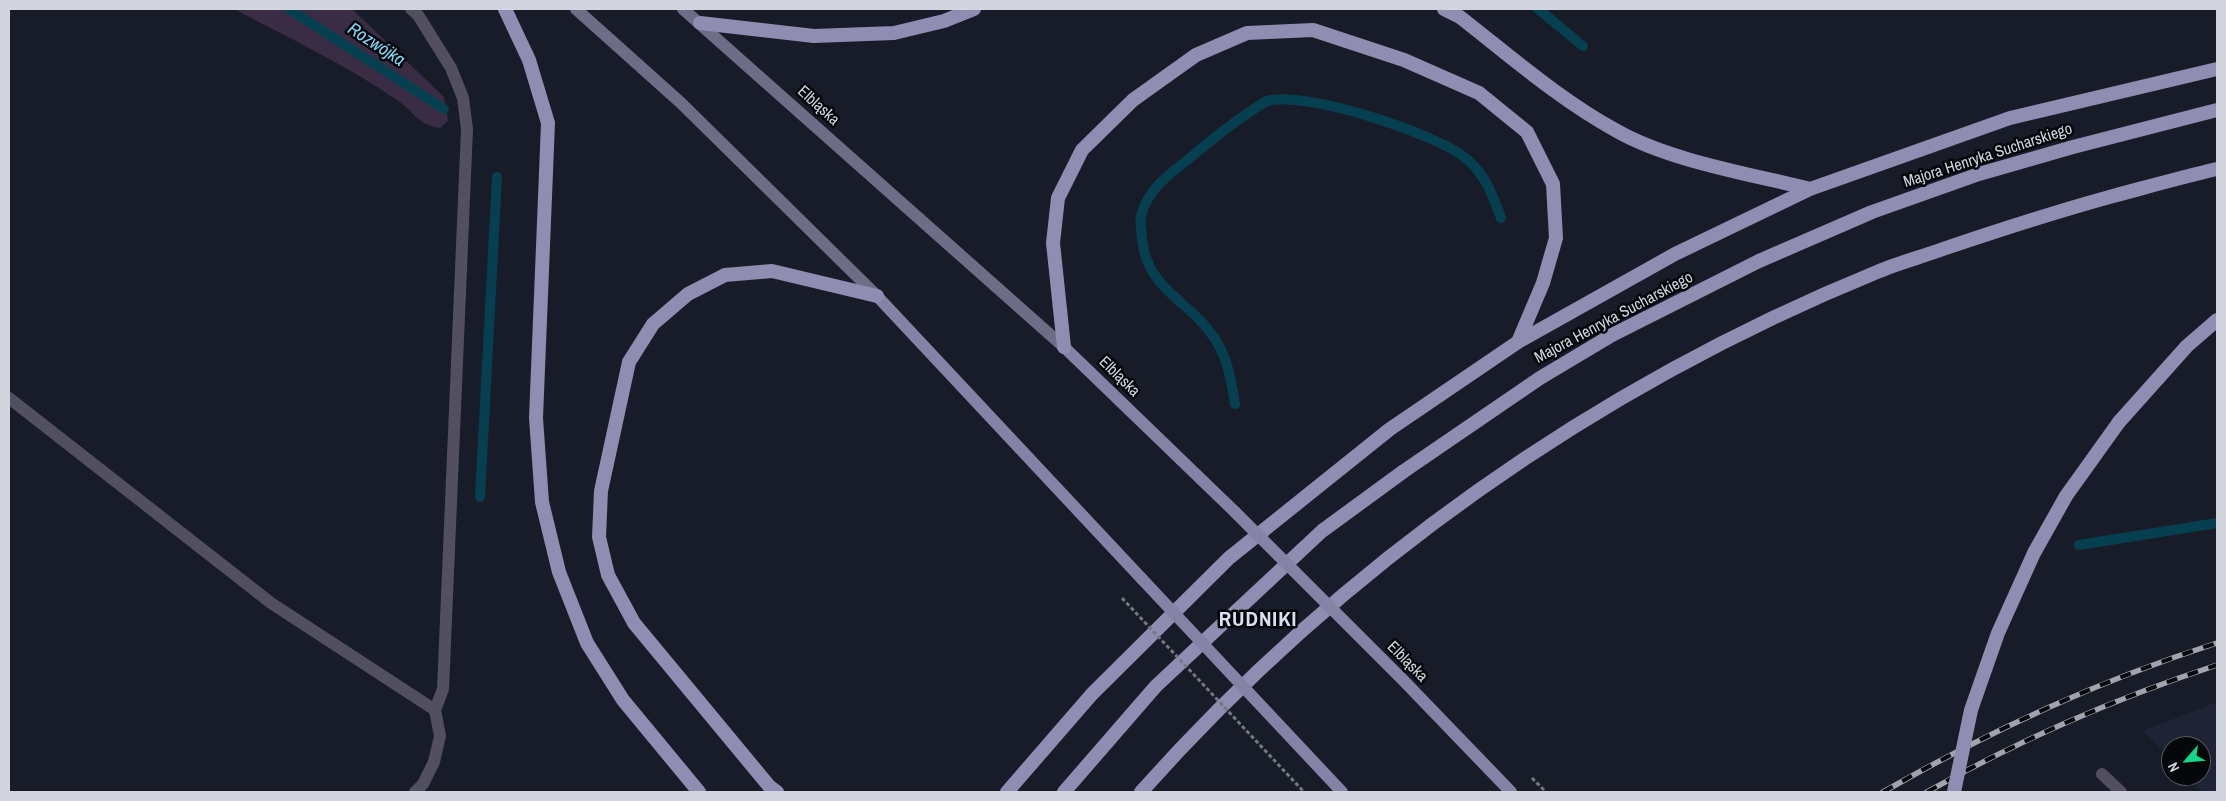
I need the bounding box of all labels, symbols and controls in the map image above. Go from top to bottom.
water label: Rozwójka [343,19,409,71]
street label: Elbląska [793,82,843,130]
street label: Majora Henryka Sucharskiego [1901,120,2075,192]
street label: Majora Henryka Sucharskiego [1532,268,1696,368]
street label: Elbląska [1094,353,1144,401]
district label: RUDNIKI [1218,607,1298,633]
street label: Elbląska [1383,638,1431,686]
north arrow [2161,736,2211,786]
text: N [2164,760,2183,775]

